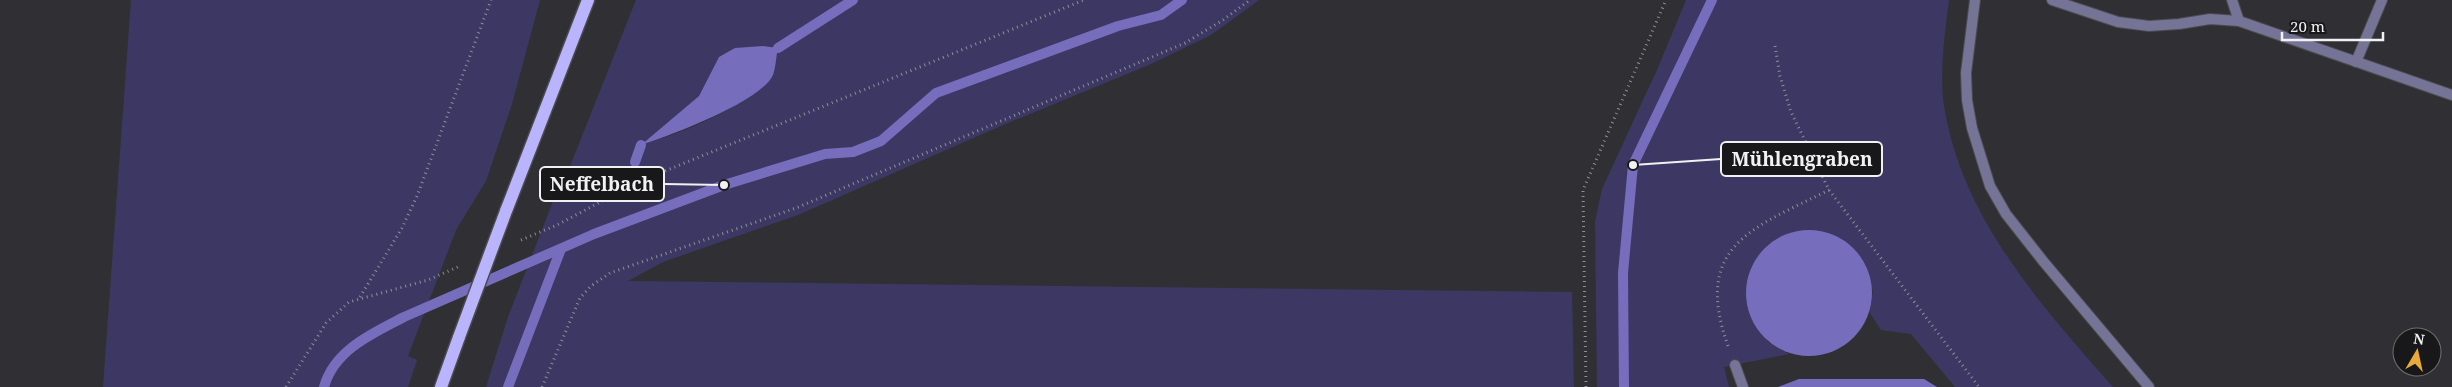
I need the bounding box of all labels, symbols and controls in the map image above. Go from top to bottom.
scale bar [2282,10,2383,42]
text: 20 m [2290,16,2325,36]
callout: Mühlengraben [1721,142,1882,176]
text: Mühlengraben [1731,146,1873,172]
callout: Neffelbach [540,167,664,201]
text: Neffelbach [550,171,654,197]
north arrow [2392,327,2442,377]
text: N [2412,328,2426,349]

